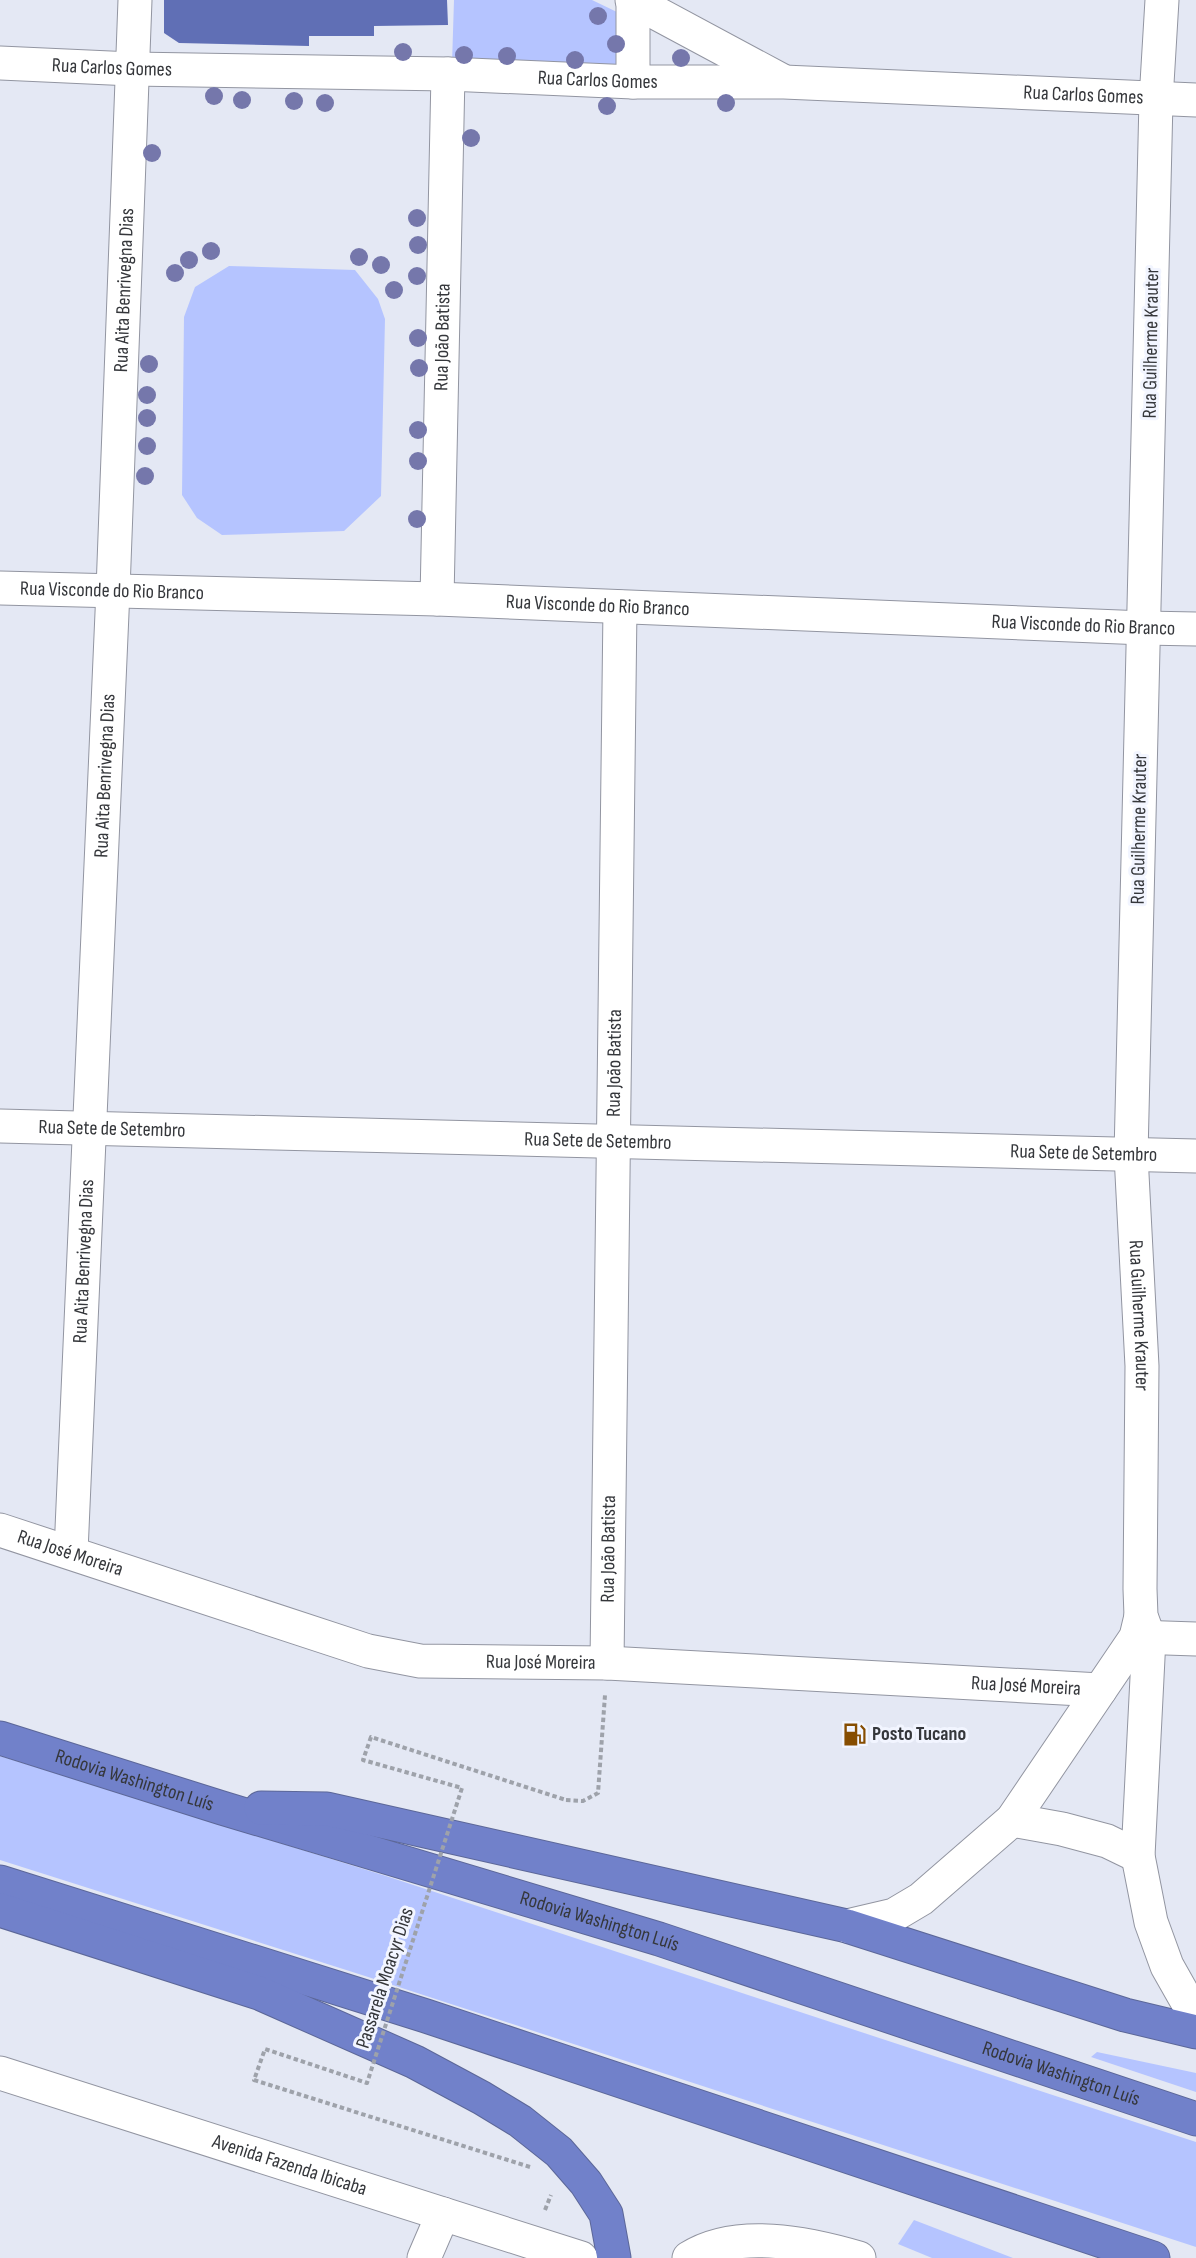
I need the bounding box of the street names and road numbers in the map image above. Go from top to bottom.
street label: Rua Carlos Gomes [51,53,172,82]
street label: Rua Carlos Gomes [537,66,658,94]
street label: Rua Carlos Gomes [1023,80,1144,110]
street label: Rua Aita Benrivegna Dias [109,208,139,373]
street label: Rua Guilherme Krauter [1138,267,1164,419]
street label: Rua João Batista [429,283,456,391]
street label: Rua Visconde do Rio Branco [20,577,204,605]
street label: Rua Visconde do Rio Branco [505,590,690,621]
street label: Rua Visconde do Rio Branco [991,610,1175,641]
street label: Rua Aita Benrivegna Dias [89,693,120,858]
street label: Rua Guilherme Krauter [1126,753,1152,905]
street label: Rua João Batista [602,1009,627,1117]
street label: Rua Sete de Setembro [38,1115,186,1143]
street label: Rua Sete de Setembro [524,1127,672,1155]
street label: Rua Sete de Setembro [1010,1139,1158,1167]
street label: Rua Aita Benrivegna Dias [68,1179,99,1344]
street label: Rua Guilherme Krauter [1123,1239,1154,1391]
street label: Rua João Batista [596,1495,621,1603]
street label: Rua José Moreira [14,1525,126,1582]
street label: Rua José Moreira [486,1650,596,1675]
street label: Rua José Moreira [971,1671,1082,1701]
street label: Rodovia Washington Luís [52,1744,217,1817]
street label: Rodovia Washington Luís [517,1886,682,1957]
street label: Passarela Moacyr Dias [351,1905,419,2051]
street label: Rodovia Washington Luís [979,2036,1143,2111]
street label: Avenida Fazenda Ibicaba [209,2129,370,2201]

